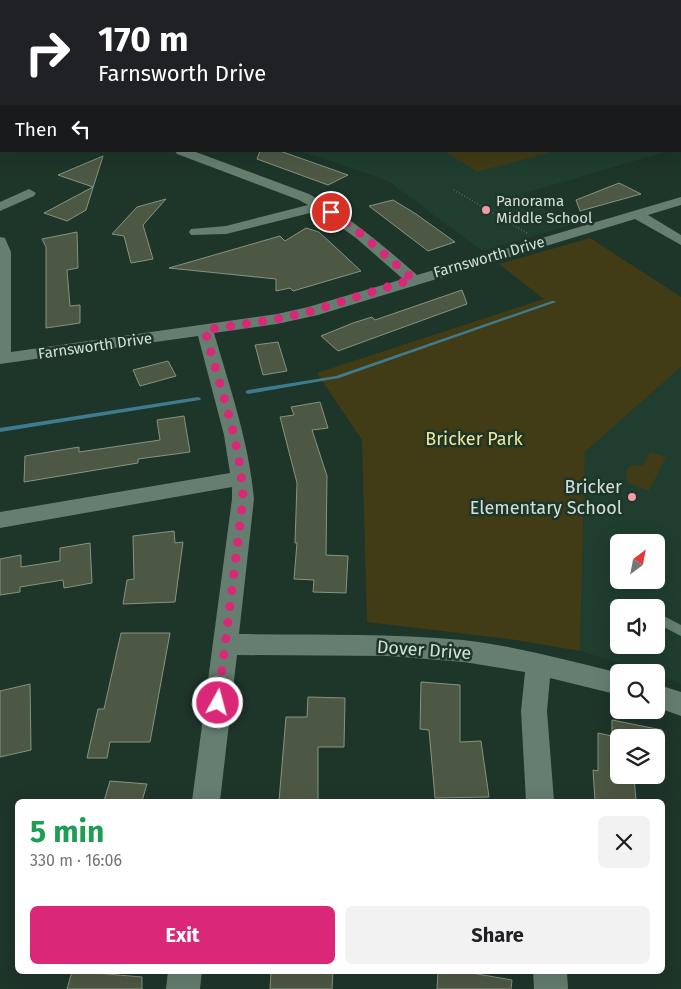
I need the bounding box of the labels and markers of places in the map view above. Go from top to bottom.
pin [310,191,352,233]
place label: Panorama Middle School [496,192,593,227]
marker: Panorama Middle School [480,204,492,216]
place label: Bricker Elementary School [470,476,622,519]
marker: Bricker Elementary School [626,491,638,503]

